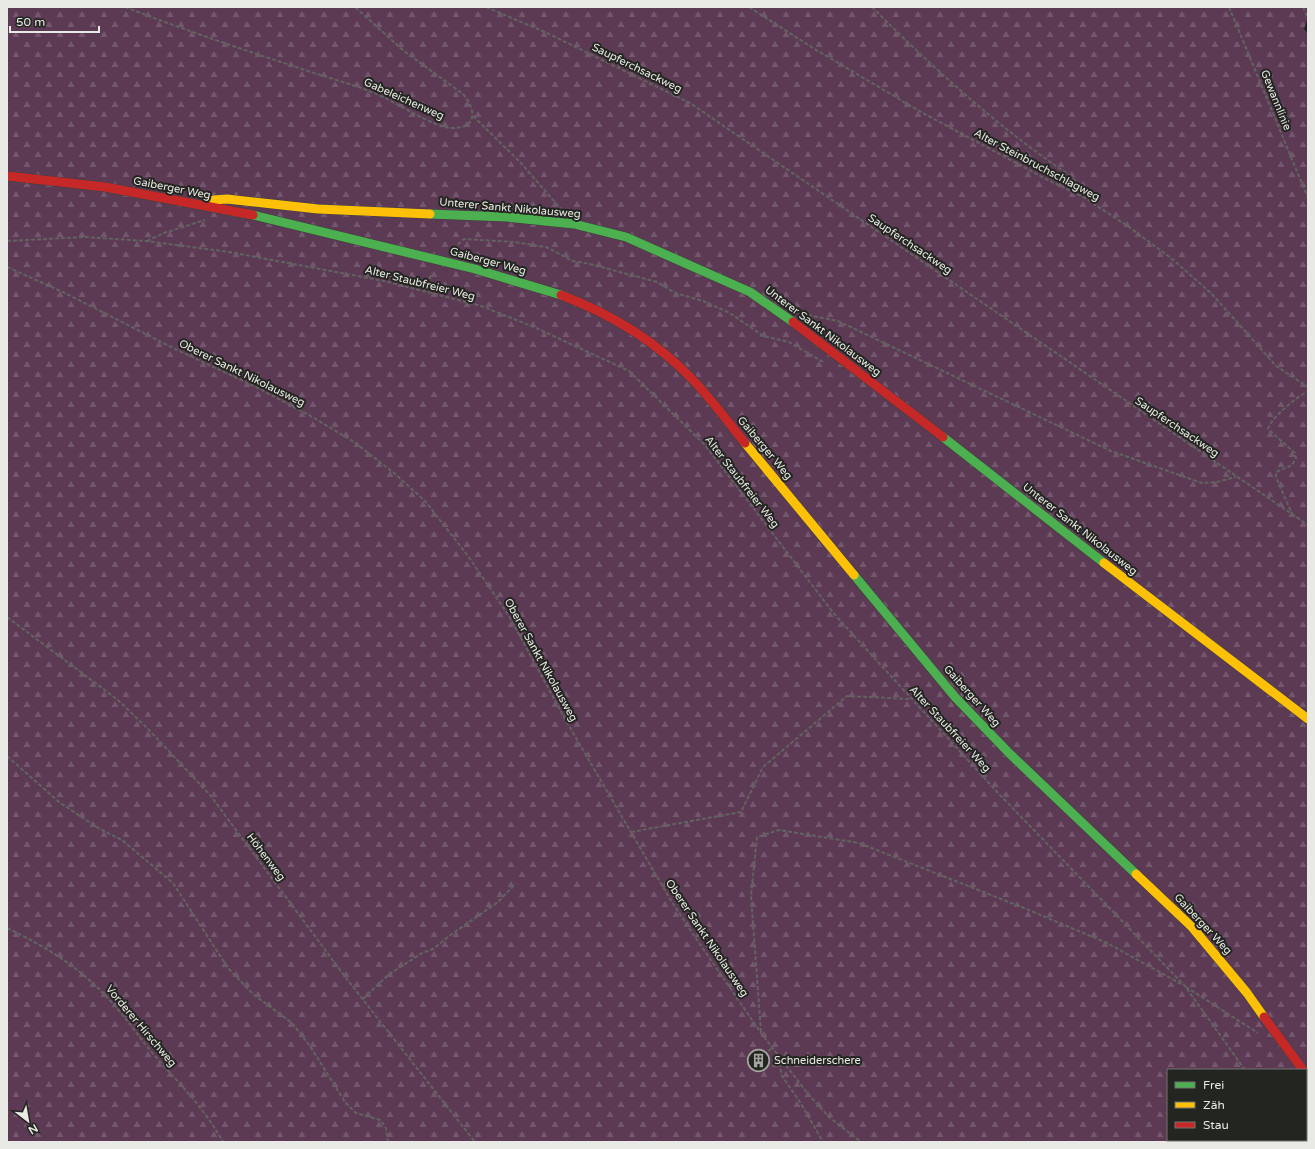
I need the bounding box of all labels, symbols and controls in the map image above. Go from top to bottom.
scale bar [10,8,99,34]
text: 50 m [16,15,45,29]
street label: Saupferchsackweg [590,41,684,95]
street label: Gewannlinie [1258,68,1294,132]
street label: Gabeleichenweg [362,75,446,123]
street label: Alter Steinbruchschlagweg [972,126,1102,204]
street label: Gaiberger Weg [132,174,212,202]
street label: Unterer Sankt Nikolausweg [439,195,581,221]
street label: Saupferchsackweg [866,211,954,277]
street label: Gaiberger Weg [448,245,528,277]
street label: Alter Staubfreier Weg [364,263,476,303]
street label: Unterer Sankt Nikolausweg [762,283,884,379]
street label: Oberer Sankt Nikolausweg [177,337,307,409]
street label: Saupferchsackweg [1133,394,1221,460]
street label: Gaiberger Weg [735,414,795,482]
street label: Alter Staubfreier Weg [702,433,782,531]
street label: Unterer Sankt Nikolausweg [1020,480,1140,578]
street label: Oberer Sankt Nikolausweg [502,596,580,724]
street label: Gaiberger Weg [941,662,1003,730]
street label: Alter Staubfreier Weg [907,683,993,775]
street label: Höhenweg [244,831,288,883]
street label: Oberer Sankt Nikolausweg [663,877,751,999]
street label: Gaiberger Weg [1171,891,1235,957]
street label: Vorderer Hirschweg [103,982,179,1070]
building icon: Schneiderschere [745,1047,771,1073]
place label: Schneiderschere [774,1054,861,1067]
legend [1167,1069,1307,1141]
text: Frei [1203,1078,1224,1092]
text: Zäh [1203,1098,1225,1112]
north arrow [8,1101,48,1141]
text: Stau [1203,1118,1229,1132]
text: N [26,1121,40,1137]

